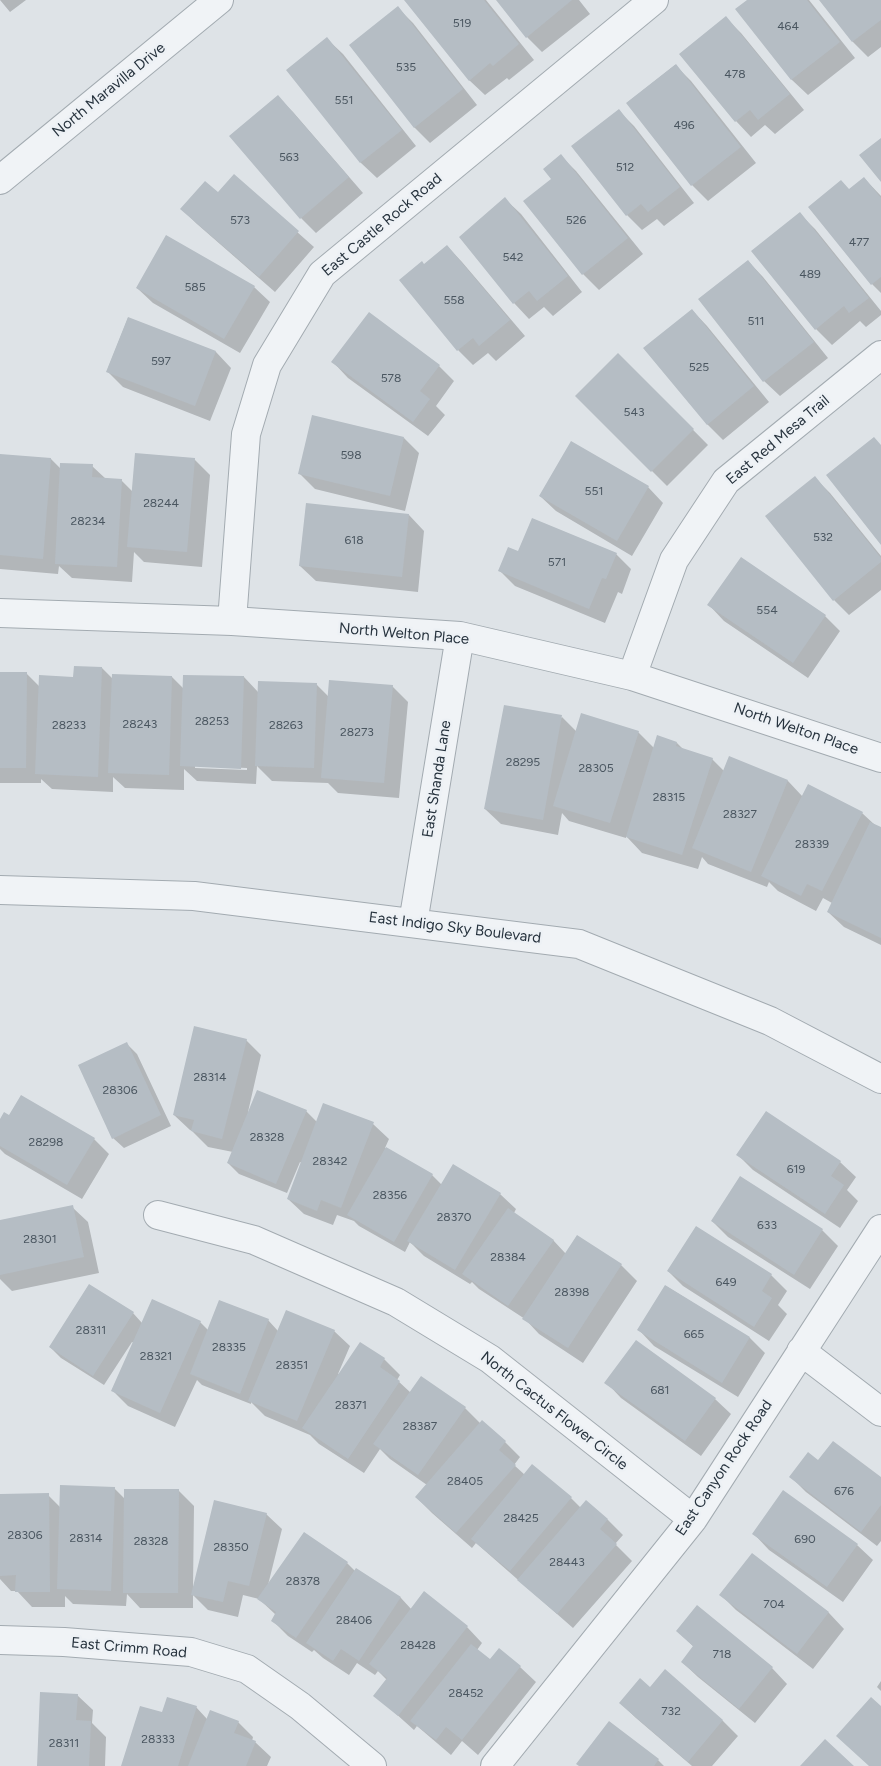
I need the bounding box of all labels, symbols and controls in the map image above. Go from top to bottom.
house number: 519 [453,16,471,30]
house number: 464 [777,19,799,33]
street label: North Maravilla Drive [49,39,169,141]
house number: 535 [396,60,416,74]
house number: 478 [724,67,746,81]
house number: 551 [335,93,353,107]
house number: 496 [673,118,695,132]
house number: 563 [279,150,299,164]
house number: 512 [616,160,634,174]
street label: East Castle Rock Road [318,170,446,280]
house number: 573 [230,213,250,227]
house number: 526 [566,213,586,227]
house number: 477 [849,235,869,249]
house number: 542 [502,250,524,264]
house number: 489 [799,267,821,281]
house number: 585 [184,280,206,294]
house number: 558 [443,293,465,307]
house number: 511 [748,314,764,328]
house number: 597 [151,354,171,368]
house number: 525 [689,360,709,374]
house number: 578 [381,371,401,385]
street label: East Red Mesa Trail [723,392,833,488]
house number: 543 [624,405,644,419]
house number: 598 [340,448,362,462]
house number: 551 [585,484,603,498]
house number: 28244 [143,496,179,510]
house number: 28234 [71,514,105,528]
house number: 532 [813,530,833,544]
house number: 618 [344,533,364,547]
house number: 571 [548,555,566,569]
house number: 554 [756,603,778,617]
street label: North Welton Place [338,619,470,649]
street label: North Welton Place [731,699,861,759]
house number: 28253 [195,714,229,728]
house number: 28243 [123,717,157,731]
house number: 28233 [52,718,86,732]
house number: 28263 [269,718,303,732]
street label: East Shanda Lane [419,719,455,839]
house number: 28273 [340,725,374,739]
house number: 28295 [506,755,540,769]
house number: 28305 [578,761,614,775]
house number: 28315 [653,790,685,804]
house number: 28327 [723,807,757,821]
house number: 28339 [795,837,829,851]
street label: East Indigo Sky Boulevard [368,908,542,948]
house number: 28314 [193,1070,227,1084]
house number: 28306 [102,1083,138,1097]
house number: 28328 [250,1130,284,1144]
house number: 28298 [29,1135,63,1149]
house number: 28342 [313,1154,347,1168]
house number: 619 [787,1162,805,1176]
house number: 28356 [373,1188,407,1202]
house number: 28370 [437,1210,471,1224]
house number: 633 [757,1218,777,1232]
house number: 28301 [23,1232,57,1246]
house number: 28384 [490,1250,526,1264]
house number: 649 [715,1275,737,1289]
house number: 28398 [555,1285,589,1299]
house number: 28311 [76,1323,106,1337]
house number: 665 [684,1327,704,1341]
house number: 28335 [212,1340,246,1354]
street label: North Cactus Flower Circle [477,1348,631,1474]
house number: 28321 [140,1349,172,1363]
house number: 28351 [276,1358,308,1372]
house number: 681 [650,1383,670,1397]
street label: East Canyon Rock Road [672,1397,776,1539]
house number: 28371 [335,1398,367,1412]
house number: 28387 [403,1419,437,1433]
house number: 28405 [447,1474,483,1488]
house number: 676 [834,1484,854,1498]
house number: 28425 [503,1511,539,1525]
house number: 28306 [7,1528,43,1542]
house number: 28314 [69,1531,103,1545]
house number: 690 [794,1532,816,1546]
house number: 28328 [134,1534,168,1548]
house number: 28350 [213,1540,249,1554]
house number: 28443 [549,1555,585,1569]
house number: 28378 [286,1574,320,1588]
house number: 704 [763,1597,785,1611]
house number: 28406 [336,1613,372,1627]
street label: East Crimm Road [70,1634,188,1662]
house number: 28428 [400,1638,436,1652]
house number: 718 [713,1647,731,1661]
house number: 28452 [448,1686,484,1700]
house number: 732 [661,1704,681,1718]
house number: 28333 [141,1732,175,1746]
house number: 28311 [49,1736,79,1750]

